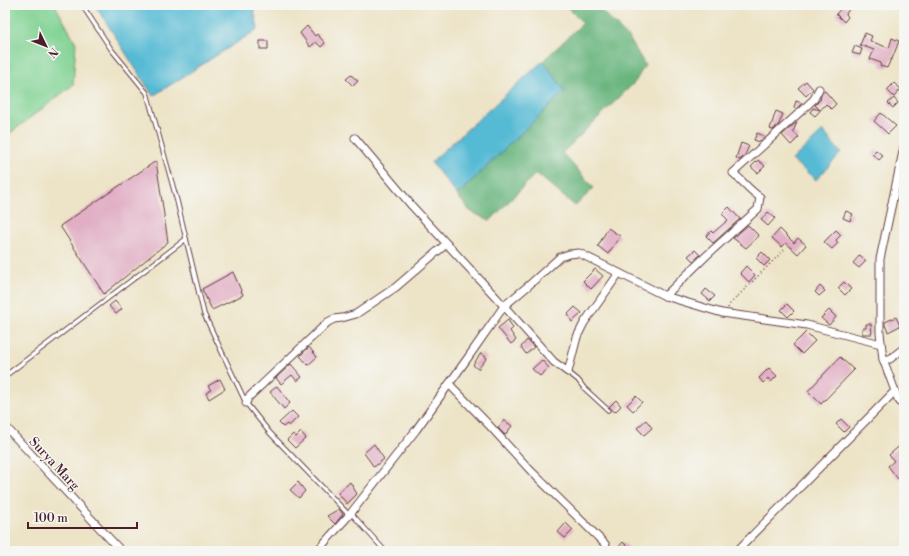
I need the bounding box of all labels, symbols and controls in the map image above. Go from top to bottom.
north arrow [26,26,66,66]
text: N [44,44,61,60]
street label: Surya Marg [26,434,83,494]
scale bar [28,504,137,530]
text: 100 m [34,511,68,526]

